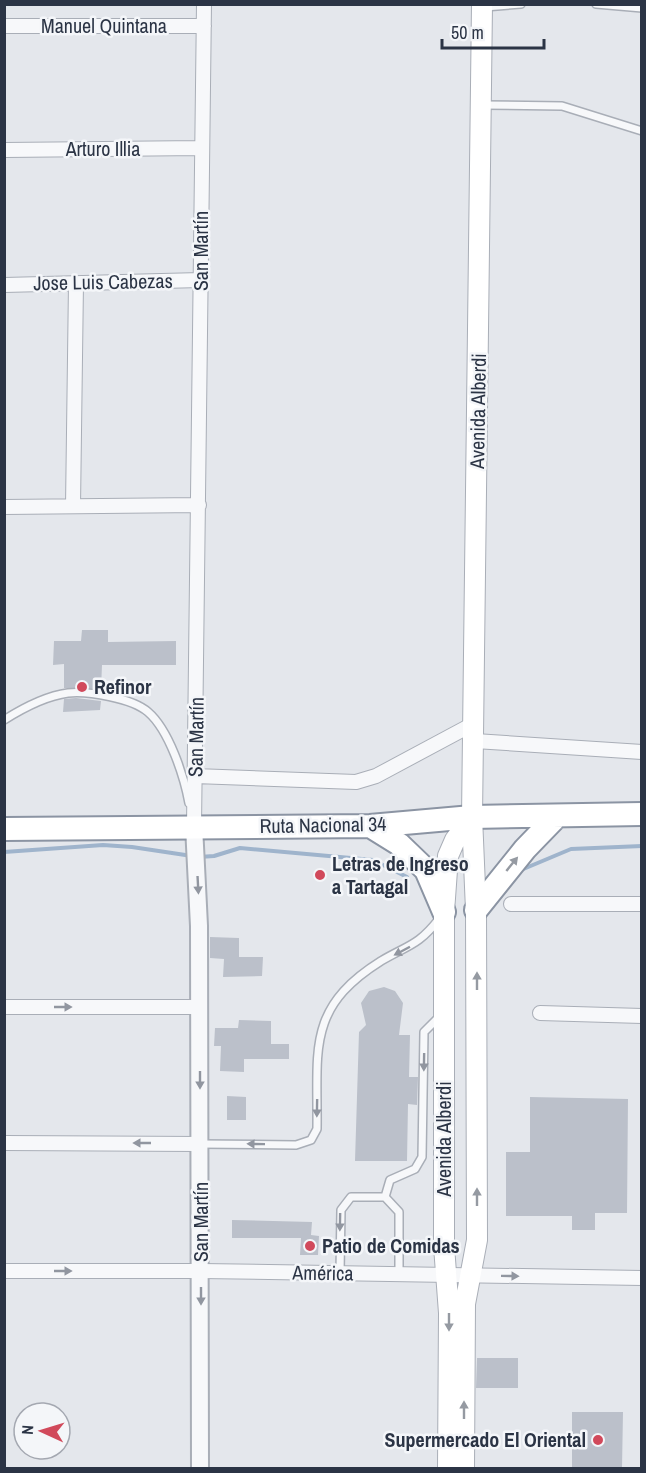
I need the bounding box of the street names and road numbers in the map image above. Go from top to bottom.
street label: Manuel Quintana [41,12,167,39]
street label: Arturo Illia [65,135,140,162]
street label: San Martín [187,211,214,291]
street label: Jose Luis Cabezas [33,267,173,296]
street label: Avenida Alberdi [463,353,492,470]
street label: San Martín [181,697,210,777]
street label: Ruta Nacional 34 [259,810,387,839]
street label: Avenida Alberdi [430,1081,457,1198]
street label: San Martín [187,1182,214,1262]
street label: América [291,1258,354,1287]

